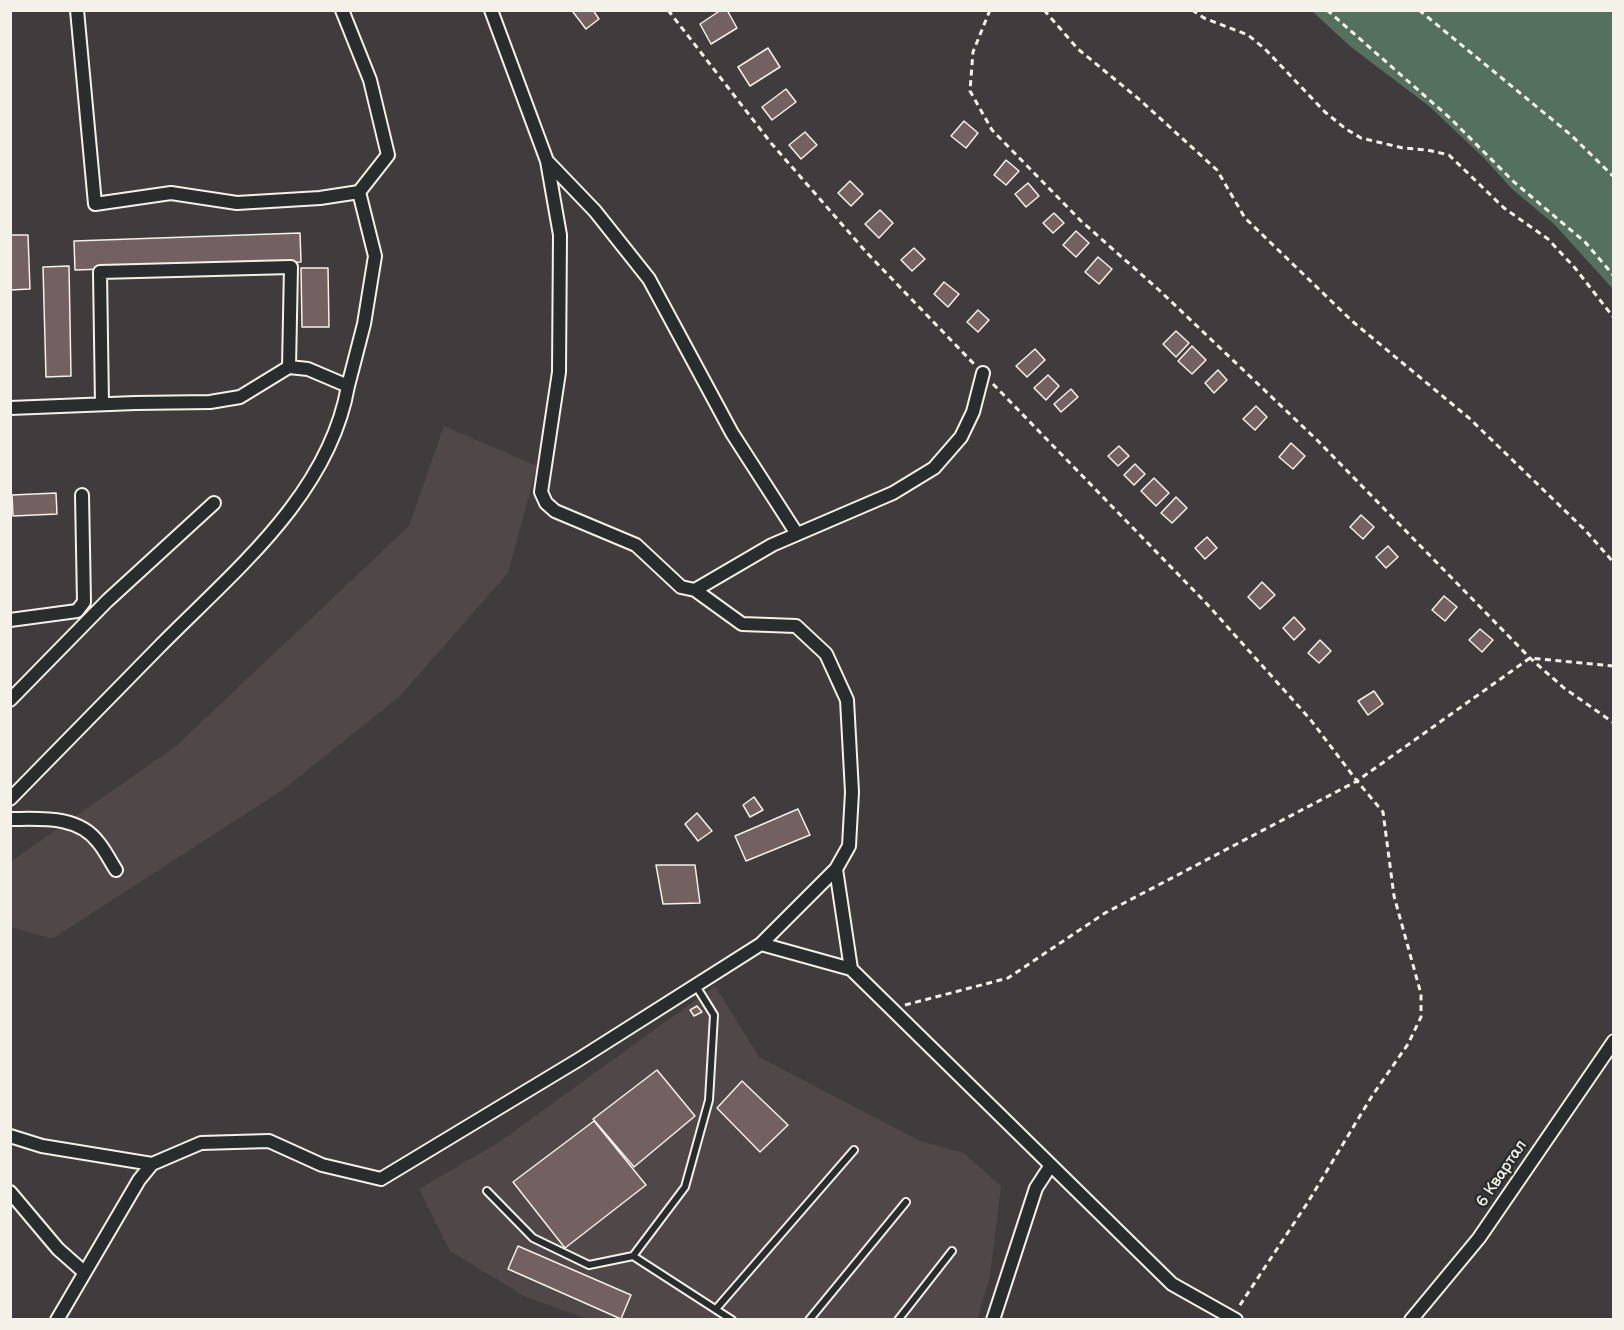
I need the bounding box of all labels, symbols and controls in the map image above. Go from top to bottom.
street label: 6 Квартал [1473,1137,1531,1211]

